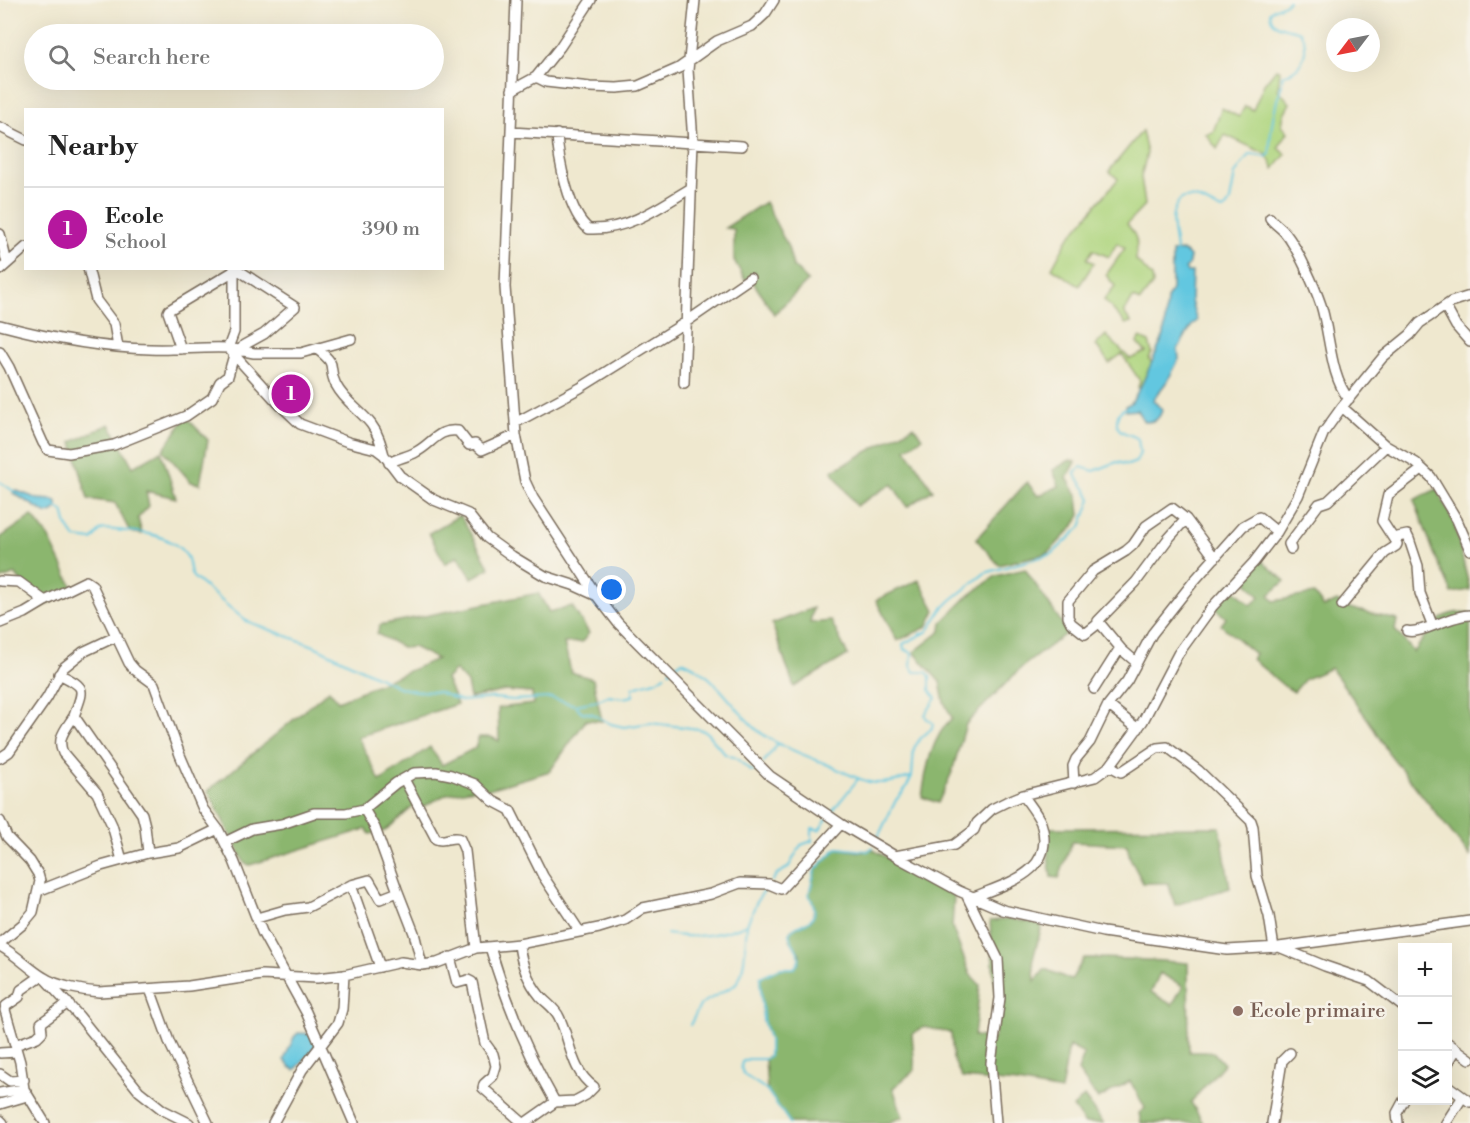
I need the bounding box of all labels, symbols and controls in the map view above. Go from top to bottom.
north arrow [1326,18,1380,72]
search box [24,24,444,90]
icon: search [45,41,78,74]
text: Search here [93,44,210,71]
text: Nearby [48,131,138,163]
text: Ecole [105,203,164,230]
text: 1 [63,217,72,242]
text: 390 m [362,217,420,242]
text: School [105,230,167,255]
pin: 1 [272,372,310,416]
your location [597,575,626,604]
map controls [1398,943,1452,1105]
button: + [1398,943,1452,997]
button: − [1398,997,1452,1051]
place label: Ecole primaire [1250,999,1385,1024]
marker: Ecole primaire [1231,1004,1245,1018]
button: layers [1398,1051,1452,1105]

